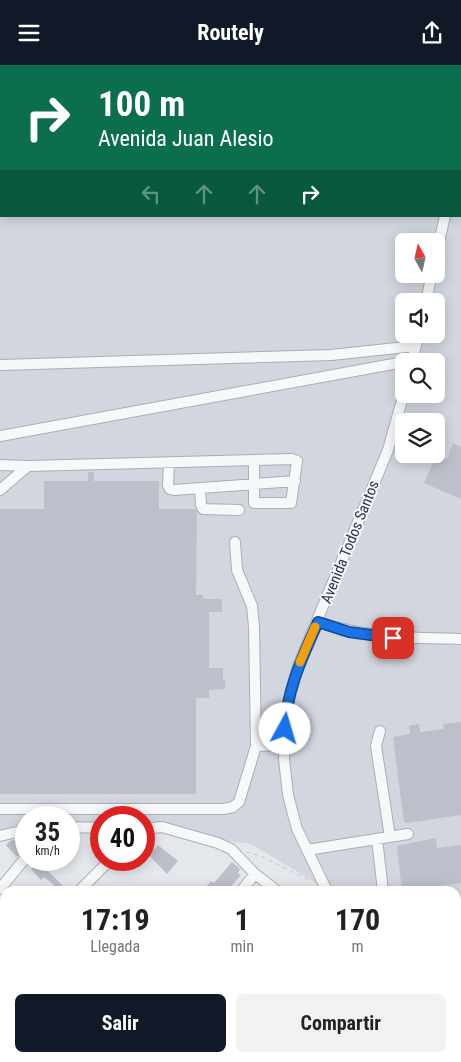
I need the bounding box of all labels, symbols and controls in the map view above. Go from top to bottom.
icon: menu [15,19,43,47]
icon: share [418,19,446,47]
text: Routely [197,20,264,45]
text: 100 m [98,84,185,125]
icon: right [15,85,80,150]
text: Avenida Juan Alesio [98,126,274,151]
icon: left [137,180,165,208]
icon: ahead [190,180,218,208]
icon: ahead [243,180,271,208]
icon: right [296,180,324,208]
north arrow [395,233,445,283]
map controls [395,233,445,463]
button: sound [395,293,445,343]
button: search [395,353,445,403]
button: layers [395,413,445,463]
street label: Avenida Todos Santos [317,478,383,606]
pin [372,617,414,659]
icon: arrive [379,624,407,652]
position arrow [258,702,310,754]
speed limit sign: 40 [90,806,155,871]
text: 35 [35,818,60,847]
text: km/h [35,844,60,858]
text: 17:19 [81,902,150,937]
text: 1 [235,902,250,937]
text: 170 [335,902,380,937]
text: Llegada [90,937,140,956]
text: min [230,937,254,956]
text: m [351,937,363,956]
button: Salir [15,994,226,1052]
button: Compartir [236,994,446,1052]

